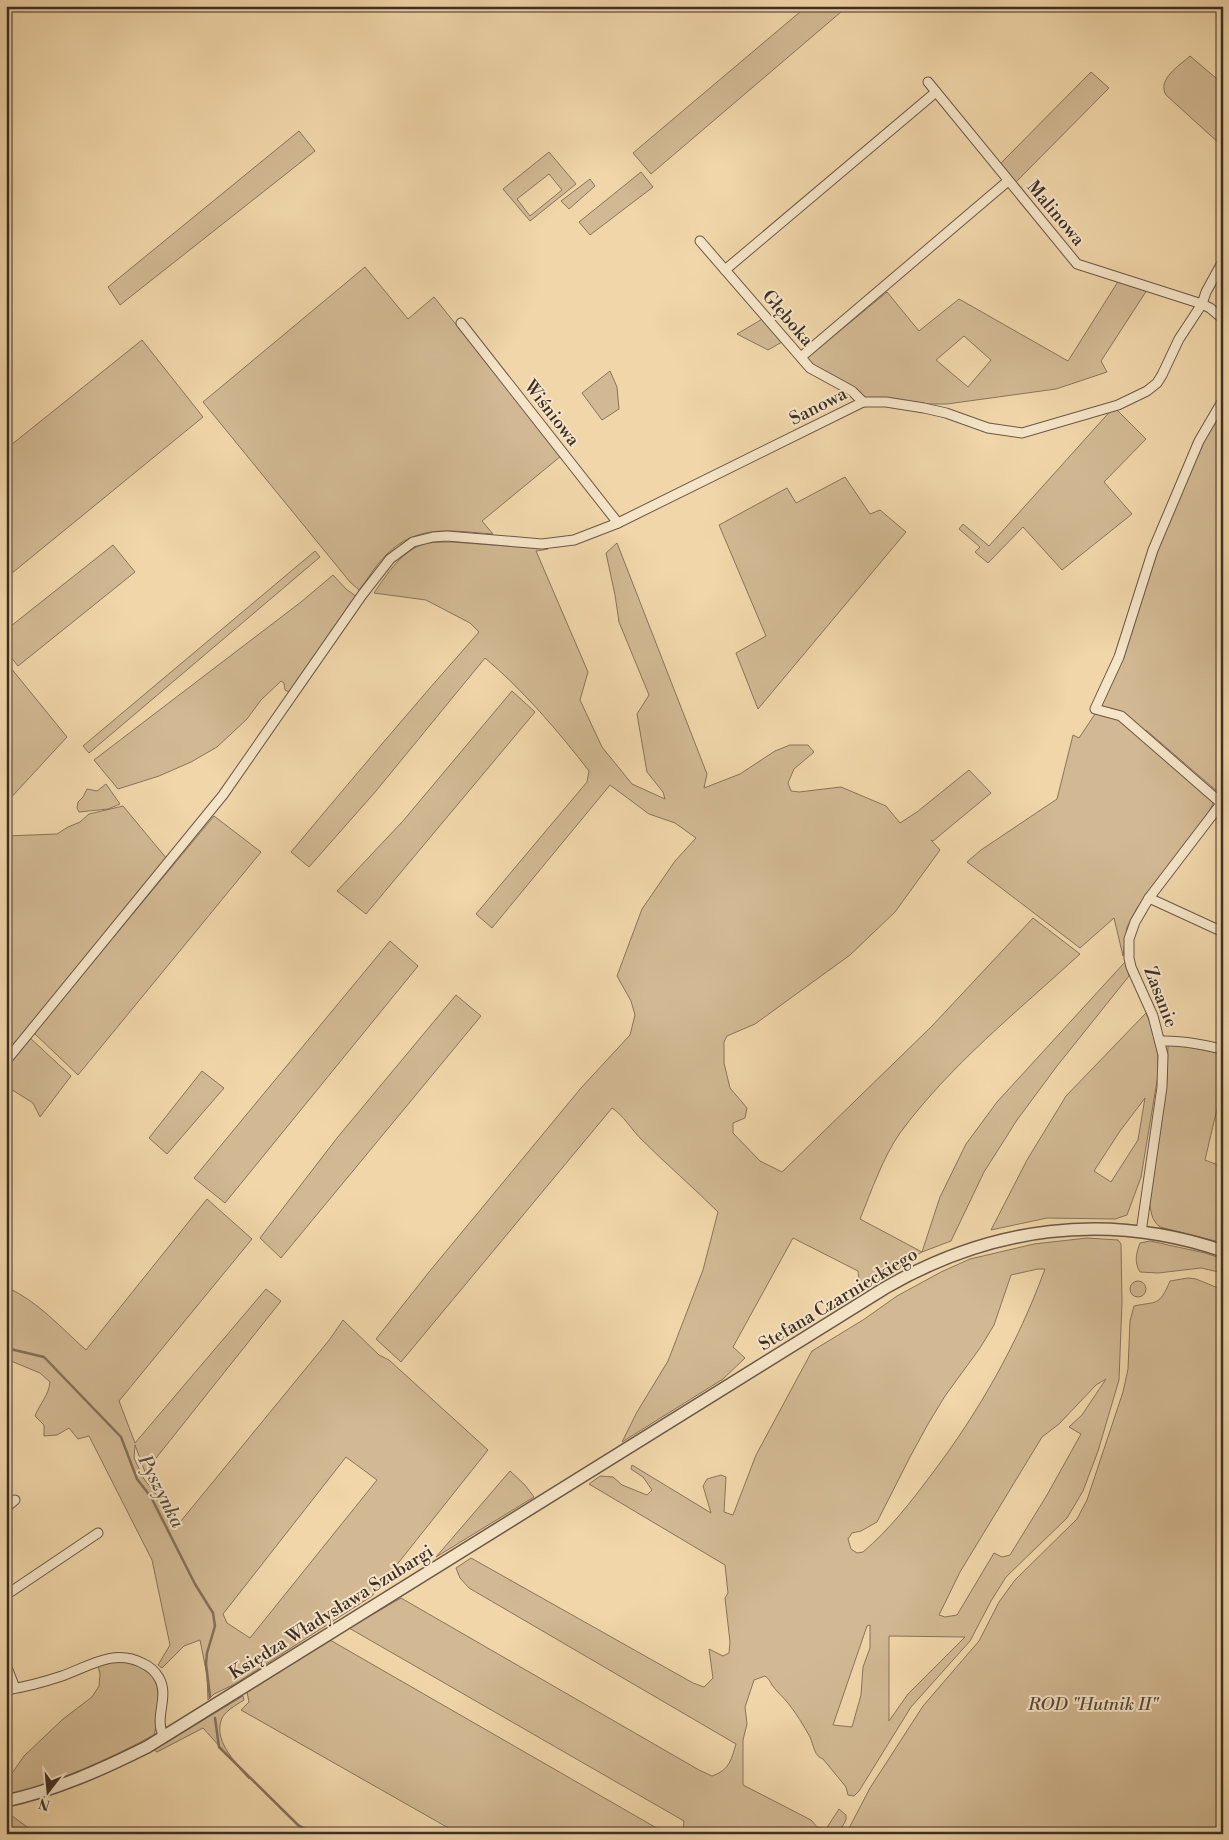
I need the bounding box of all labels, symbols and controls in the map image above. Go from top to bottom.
street label: Malinowa [1022,176,1090,251]
street label: Głęboka [757,285,819,352]
street label: Wiśniowa [518,375,585,452]
street label: Sanowa [786,382,852,431]
street label: Zasanie [1138,963,1183,1031]
street label: Stefana Czarnieckiego [754,1243,922,1356]
water label: Pyszynka [132,1450,190,1532]
street label: Księdza Władysława Szubargi [225,1540,438,1685]
park label: ROD "Hutnik II" [1027,1693,1160,1716]
north arrow [22,1768,72,1818]
text: N [37,1793,52,1814]

